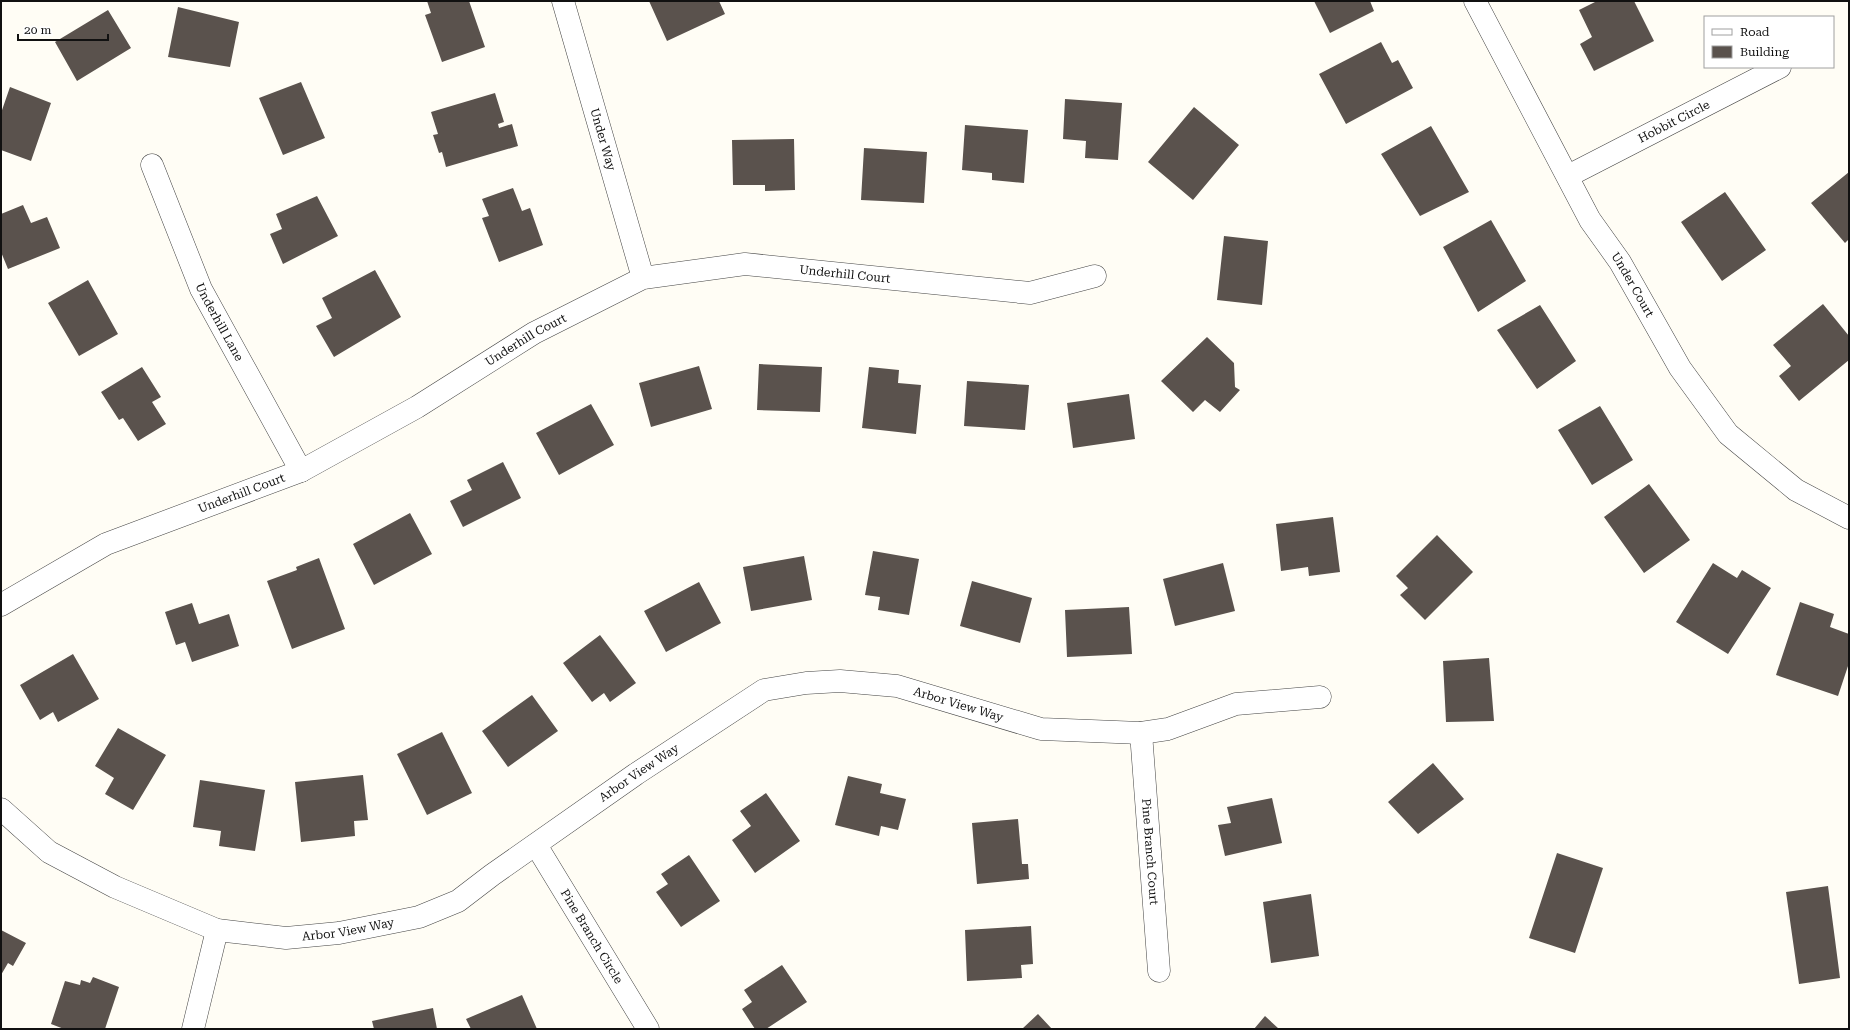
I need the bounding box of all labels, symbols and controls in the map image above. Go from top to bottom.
scale bar [18,16,108,42]
legend [1704,16,1834,68]
text: 20 m [24,23,51,37]
text: Road [1740,25,1770,39]
text: Building [1740,45,1789,59]
street label: Hobbit Circle [1636,97,1712,146]
street label: Under Way [587,106,619,173]
street label: Under Court [1608,250,1657,320]
street label: Underhill Court [799,263,892,286]
street label: Underhill Lane [192,281,246,364]
street label: Underhill Court [483,311,569,369]
street label: Underhill Court [196,471,287,516]
street label: Arbor View Way [912,684,1006,725]
street label: Arbor View Way [596,740,682,805]
street label: Pine Branch Court [1139,798,1161,906]
street label: Pine Branch Circle [558,887,626,987]
street label: Arbor View Way [301,915,396,943]

